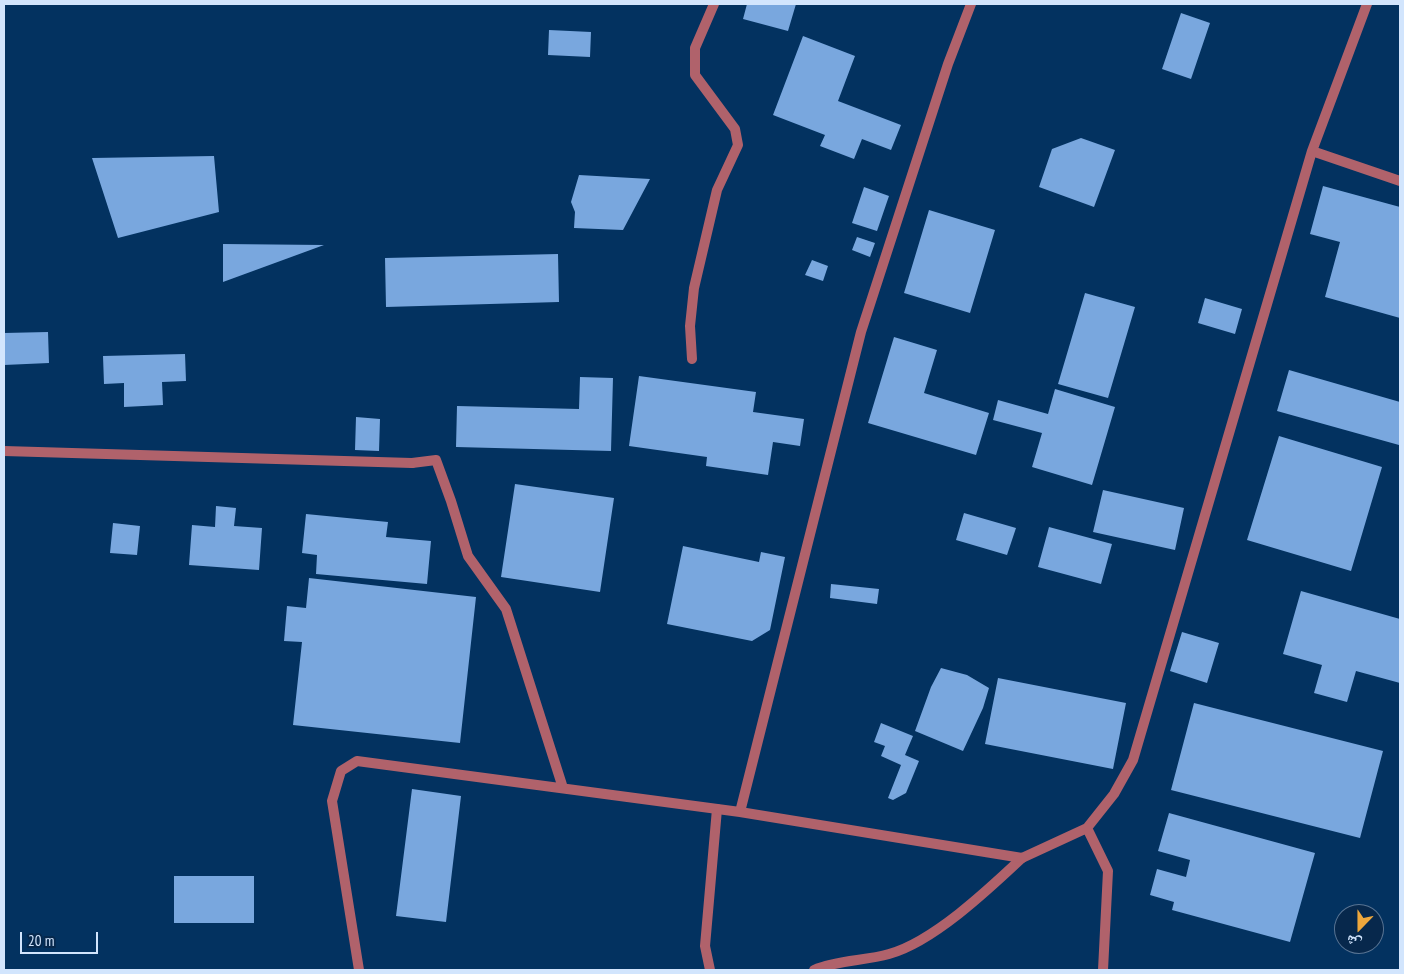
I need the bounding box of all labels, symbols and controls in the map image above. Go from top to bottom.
north arrow [1334,904,1384,954]
scale bar [22,922,100,954]
text: 20 m [28,931,54,950]
text: ش [1344,931,1364,953]

